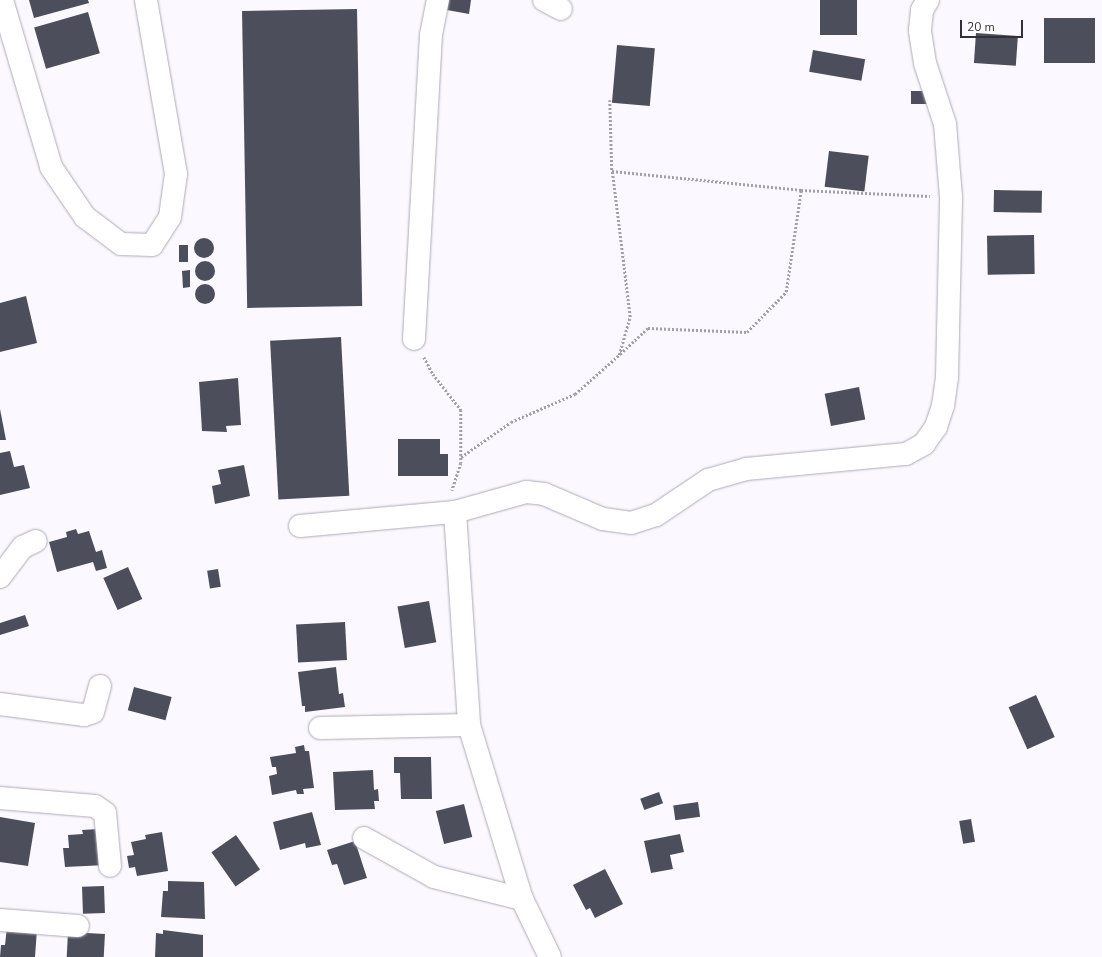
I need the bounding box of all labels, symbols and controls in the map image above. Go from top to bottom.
scale bar [962,12,1025,38]
text: 20 m [967,19,995,35]

